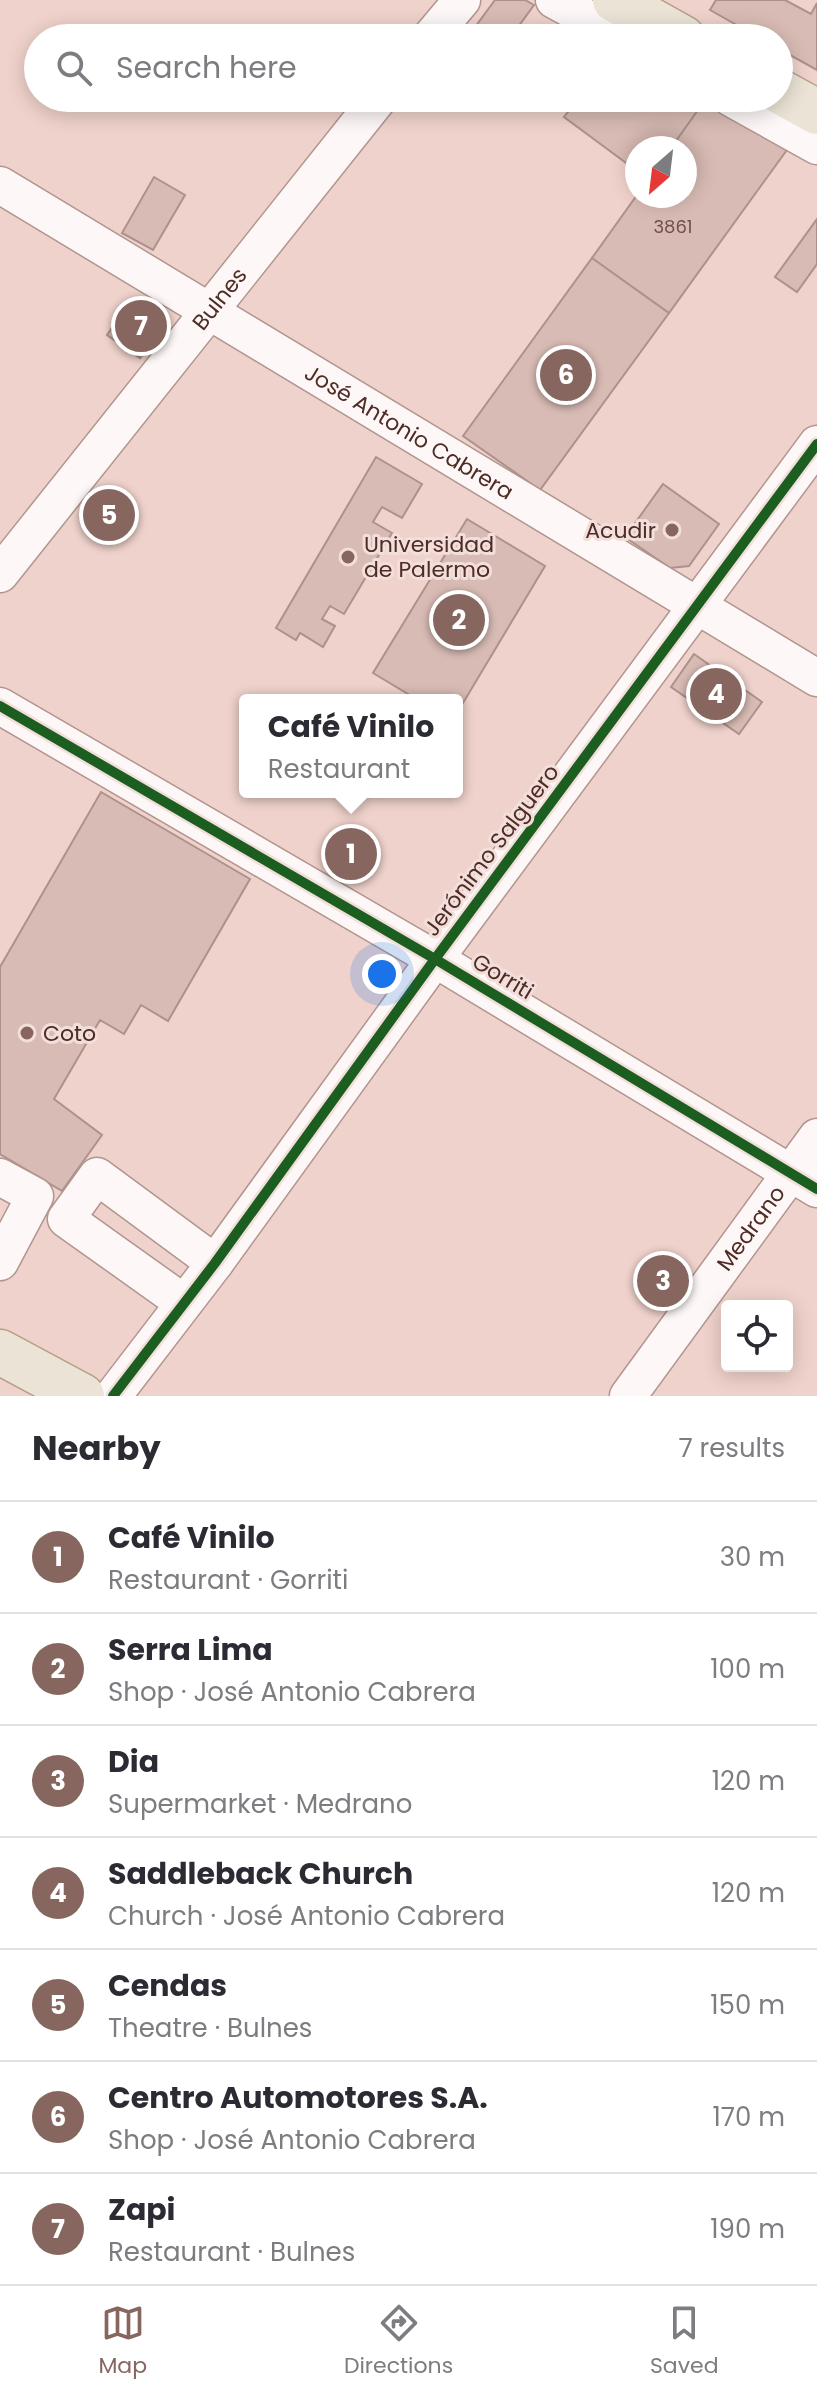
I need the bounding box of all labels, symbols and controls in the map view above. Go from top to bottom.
search box [24,24,793,112]
icon: search [52,46,96,90]
text: Search here [116,46,297,89]
north arrow [625,136,697,208]
house number: 3861 [653,214,693,239]
street label: Bulnes [185,261,254,337]
pin: 7 [115,296,167,356]
pin: 6 [540,345,592,405]
street label: José Antonio Cabrera [299,357,519,507]
pin: 5 [83,485,135,545]
place label: Acudir [585,515,656,546]
marker: Acudir [663,521,681,539]
place label: Universidad de Palermo [364,529,494,585]
marker: Universidad de Palermo [339,548,357,566]
pin: 2 [433,590,485,650]
pin: 4 [690,664,742,724]
popup [239,694,463,798]
text: Café Vinilo [268,705,434,748]
text: Restaurant [268,751,410,787]
street label: Jerónimo Salguero [416,758,566,943]
pin: 1 [325,824,377,884]
street label: Gorriti [466,946,539,1007]
your location [362,954,402,994]
place label: Coto [43,1018,96,1049]
marker: Coto [18,1024,36,1042]
street label: Medrano [709,1179,793,1277]
pin: 3 [637,1251,689,1311]
map controls [721,1300,793,1372]
button: locate [721,1300,793,1372]
text: Nearby [32,1424,161,1472]
text: 7 results [678,1430,785,1466]
text: Café Vinilo [108,1516,275,1559]
text: 1 [53,1539,63,1575]
text: 30 m [720,1539,785,1575]
text: Restaurant · Gorriti [108,1562,348,1598]
text: Serra Lima [108,1628,273,1671]
text: 2 [51,1651,65,1687]
text: 100 m [710,1651,785,1687]
text: Shop · José Antonio Cabrera [108,1674,476,1710]
text: Dia [108,1740,159,1783]
text: 3 [50,1763,66,1799]
text: 120 m [712,1763,785,1799]
text: Supermarket · Medrano [108,1786,412,1822]
text: Saddleback Church [108,1852,413,1895]
text: 4 [49,1875,67,1911]
text: 120 m [712,1875,785,1911]
text: Church · José Antonio Cabrera [108,1898,505,1934]
text: Cendas [108,1964,227,2007]
text: 5 [50,1987,66,2023]
text: 150 m [710,1987,785,2023]
text: Theatre · Bulnes [108,2010,312,2046]
text: Centro Automotores S.A. [108,2076,488,2119]
text: 6 [50,2099,66,2135]
text: 170 m [712,2099,785,2135]
text: Shop · José Antonio Cabrera [108,2122,476,2158]
text: Zapi [108,2188,175,2231]
text: 7 [51,2211,65,2247]
text: 190 m [710,2211,785,2247]
text: Restaurant · Bulnes [108,2234,355,2270]
tab: Map [98,2301,147,2382]
tab: Directions [344,2301,453,2382]
tab: Saved [650,2301,719,2382]

